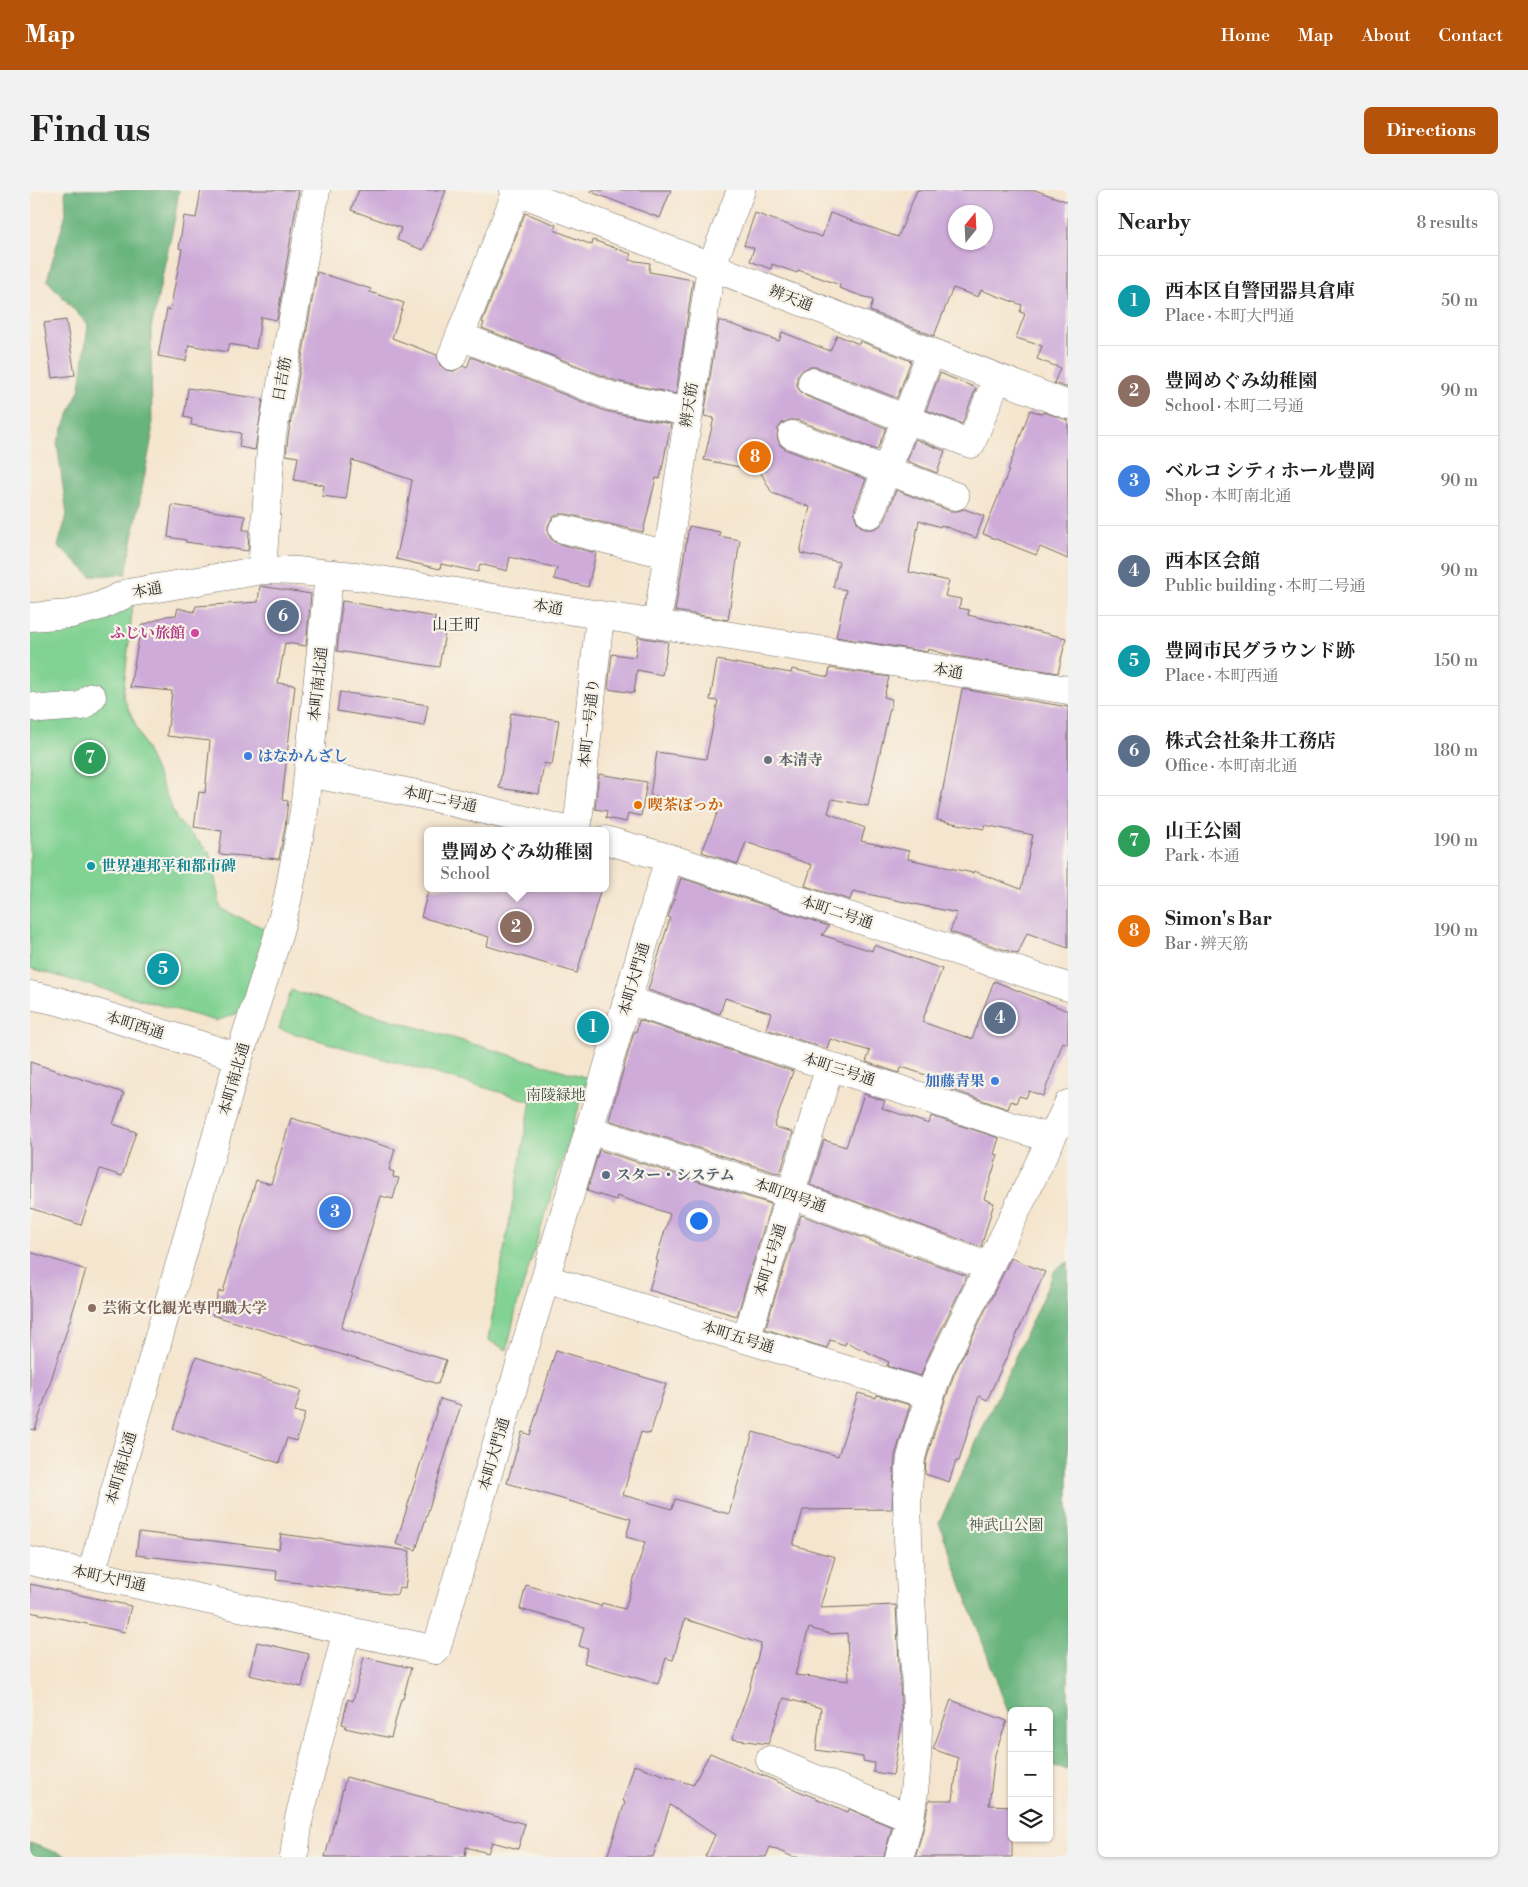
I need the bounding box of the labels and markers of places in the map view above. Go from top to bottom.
pin: 8 [739,438,771,476]
pin: 6 [267,597,299,635]
place label: ふじい旅館 [110,624,185,643]
marker: ふじい旅館 [189,627,201,639]
pin: 7 [74,739,106,777]
place label: はなかんざし [258,747,348,766]
marker: はなかんざし [242,750,254,762]
place label: 本清寺 [778,751,823,770]
marker: 本清寺 [762,754,774,766]
place label: 喫茶ぼっか [648,796,723,815]
marker: 喫茶ぼっか [632,799,644,811]
place label: 世界連邦平和都市碑 [101,857,236,876]
marker: 世界連邦平和都市碑 [85,860,97,872]
pin: 2 [500,908,532,946]
pin: 5 [147,950,179,988]
pin: 4 [984,999,1016,1037]
pin: 1 [577,1008,609,1046]
place label: 加藤青果 [925,1072,985,1091]
marker: 加藤青果 [989,1075,1001,1087]
place label: スター・システム [616,1166,735,1185]
marker: スター・システム [600,1169,612,1181]
pin: 3 [319,1193,351,1231]
place label: 芸術文化観光専門職大学 [102,1299,267,1318]
marker: 芸術文化観光専門職大学 [86,1302,98,1314]

